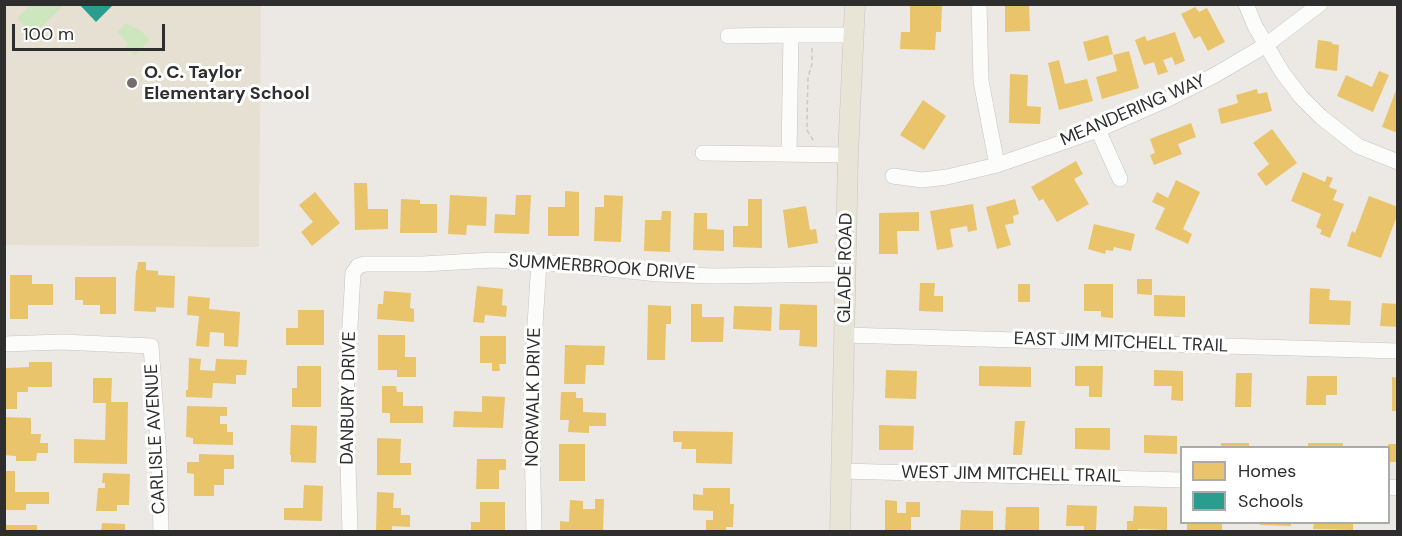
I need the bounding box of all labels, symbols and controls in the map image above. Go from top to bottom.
scale bar [15,12,168,50]
text: 100 m [23,22,74,46]
place label: O. C. Taylor Elementary School [144,62,310,104]
street label: MEANDERING WAY [1057,71,1209,151]
marker: O. C. Taylor Elementary School [125,76,139,90]
street label: GLADE ROAD [834,213,858,323]
street label: SUMMERBROOK DRIVE [508,251,696,285]
street label: NORWALK DRIVE [522,327,546,467]
street label: EAST JIM MITCHELL TRAIL [1013,328,1229,358]
street label: DANBURY DRIVE [337,331,361,465]
street label: CARLISLE AVENUE [141,363,171,515]
legend [1180,446,1390,524]
text: Homes [1238,459,1296,483]
street label: WEST JIM MITCHELL TRAIL [901,462,1121,488]
text: Schools [1238,489,1303,513]

